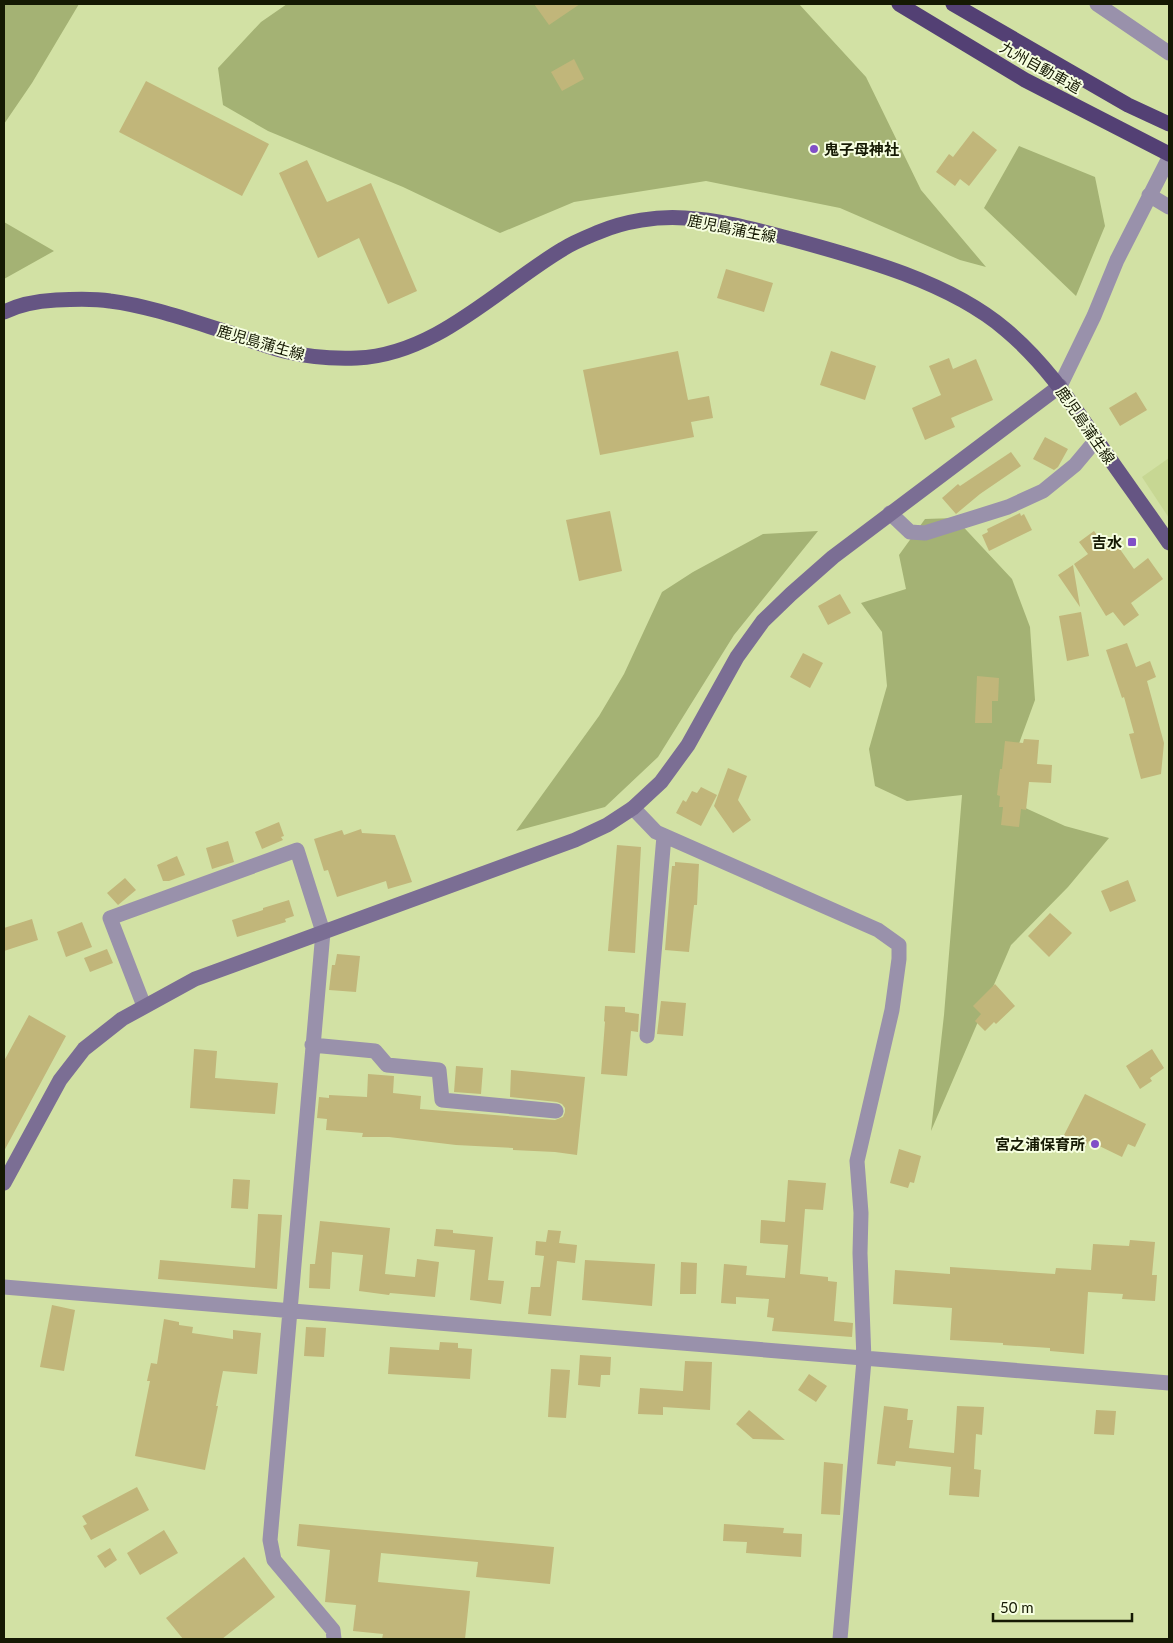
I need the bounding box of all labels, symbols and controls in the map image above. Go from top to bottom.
street label: 九州自動車道 [997,37,1085,97]
place label: 鬼子母神社 [824,140,899,158]
marker: 鬼子母神社 [808,143,820,155]
street label: 鹿児島蒲生線 [686,211,778,245]
street label: 鹿児島蒲生線 [215,321,307,363]
street label: 鹿児島蒲生線 [1053,383,1119,467]
place label: 吉水 [1092,533,1122,551]
marker: 吉水 [1126,536,1138,548]
place label: 宮之浦保育所 [995,1135,1085,1153]
marker: 宮之浦保育所 [1089,1138,1101,1150]
scale bar [993,1590,1132,1622]
text: 50 m [1000,1598,1034,1616]

